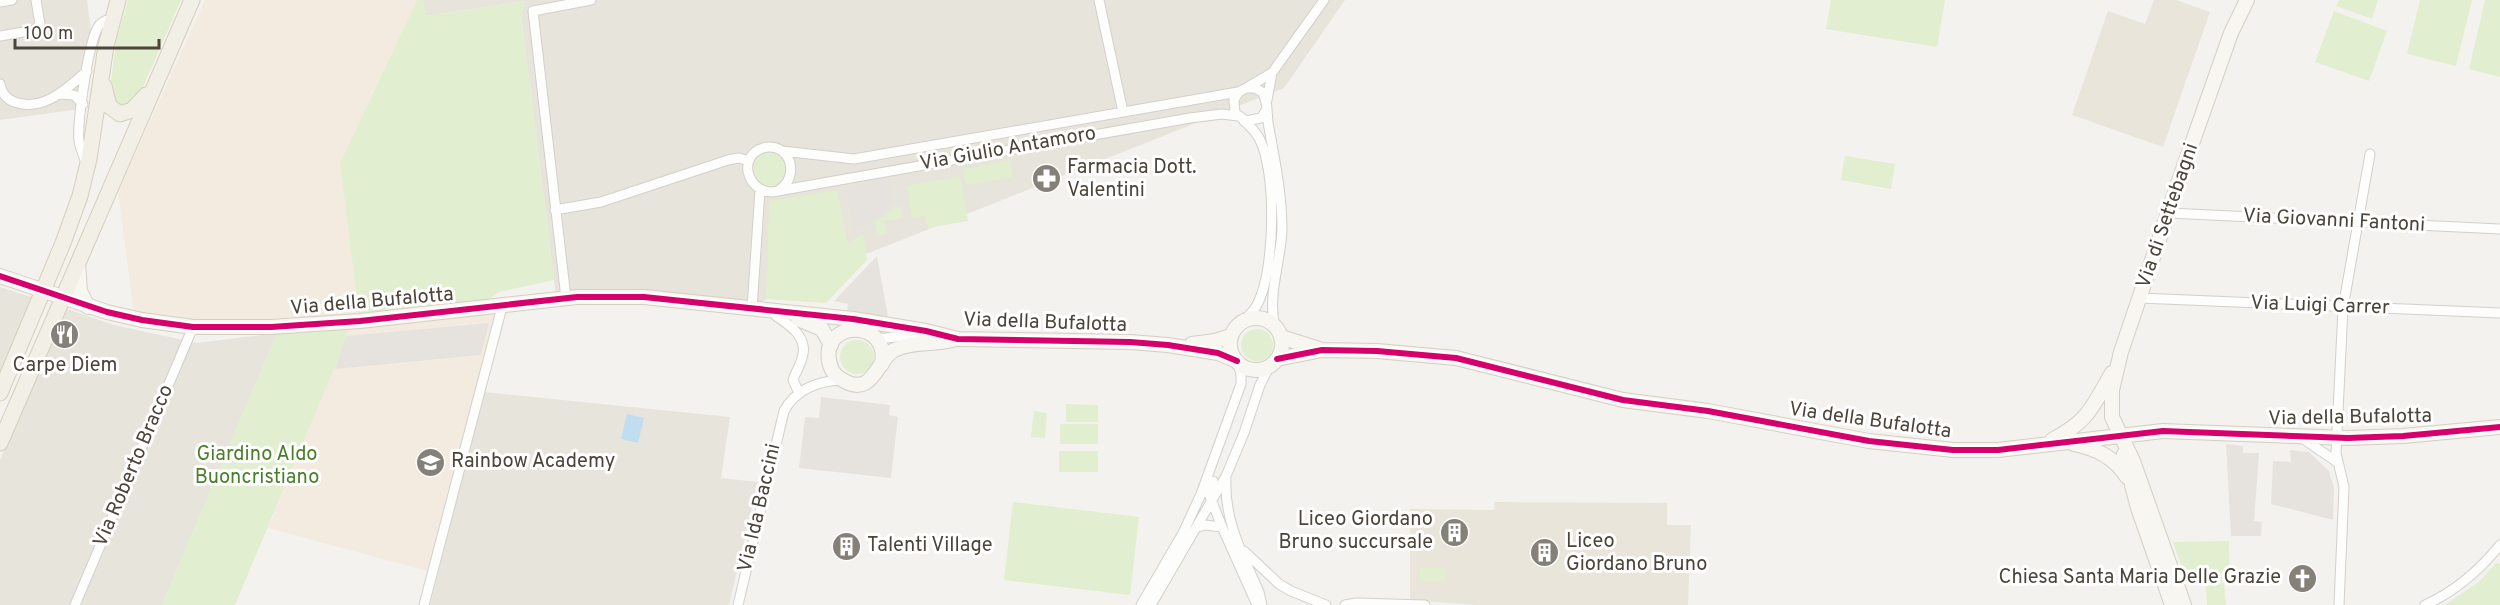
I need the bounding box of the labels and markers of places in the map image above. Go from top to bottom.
place label: Farmacia Dott. Valentini [1067,155,1197,204]
pharmacy icon: Farmacia Dott. Valentini [1030,163,1062,195]
restaurant icon: Carpe Diem [49,319,81,351]
place label: Carpe Diem [12,353,118,379]
school or university icon: Rainbow Academy [414,446,446,478]
place label: Rainbow Academy [451,449,615,475]
place label: Liceo Giordano Bruno succursale [1278,507,1433,556]
building icon: Liceo Giordano Bruno succursale [1438,516,1470,548]
place label: Liceo Giordano Bruno [1566,529,1707,578]
building icon: Talenti Village [830,530,862,562]
place label: Talenti Village [867,533,993,559]
building icon: Liceo Giordano Bruno [1529,537,1561,569]
church icon: Chiesa Santa Maria Delle Grazie [2286,562,2318,594]
place label: Chiesa Santa Maria Delle Grazie [1998,565,2281,591]

